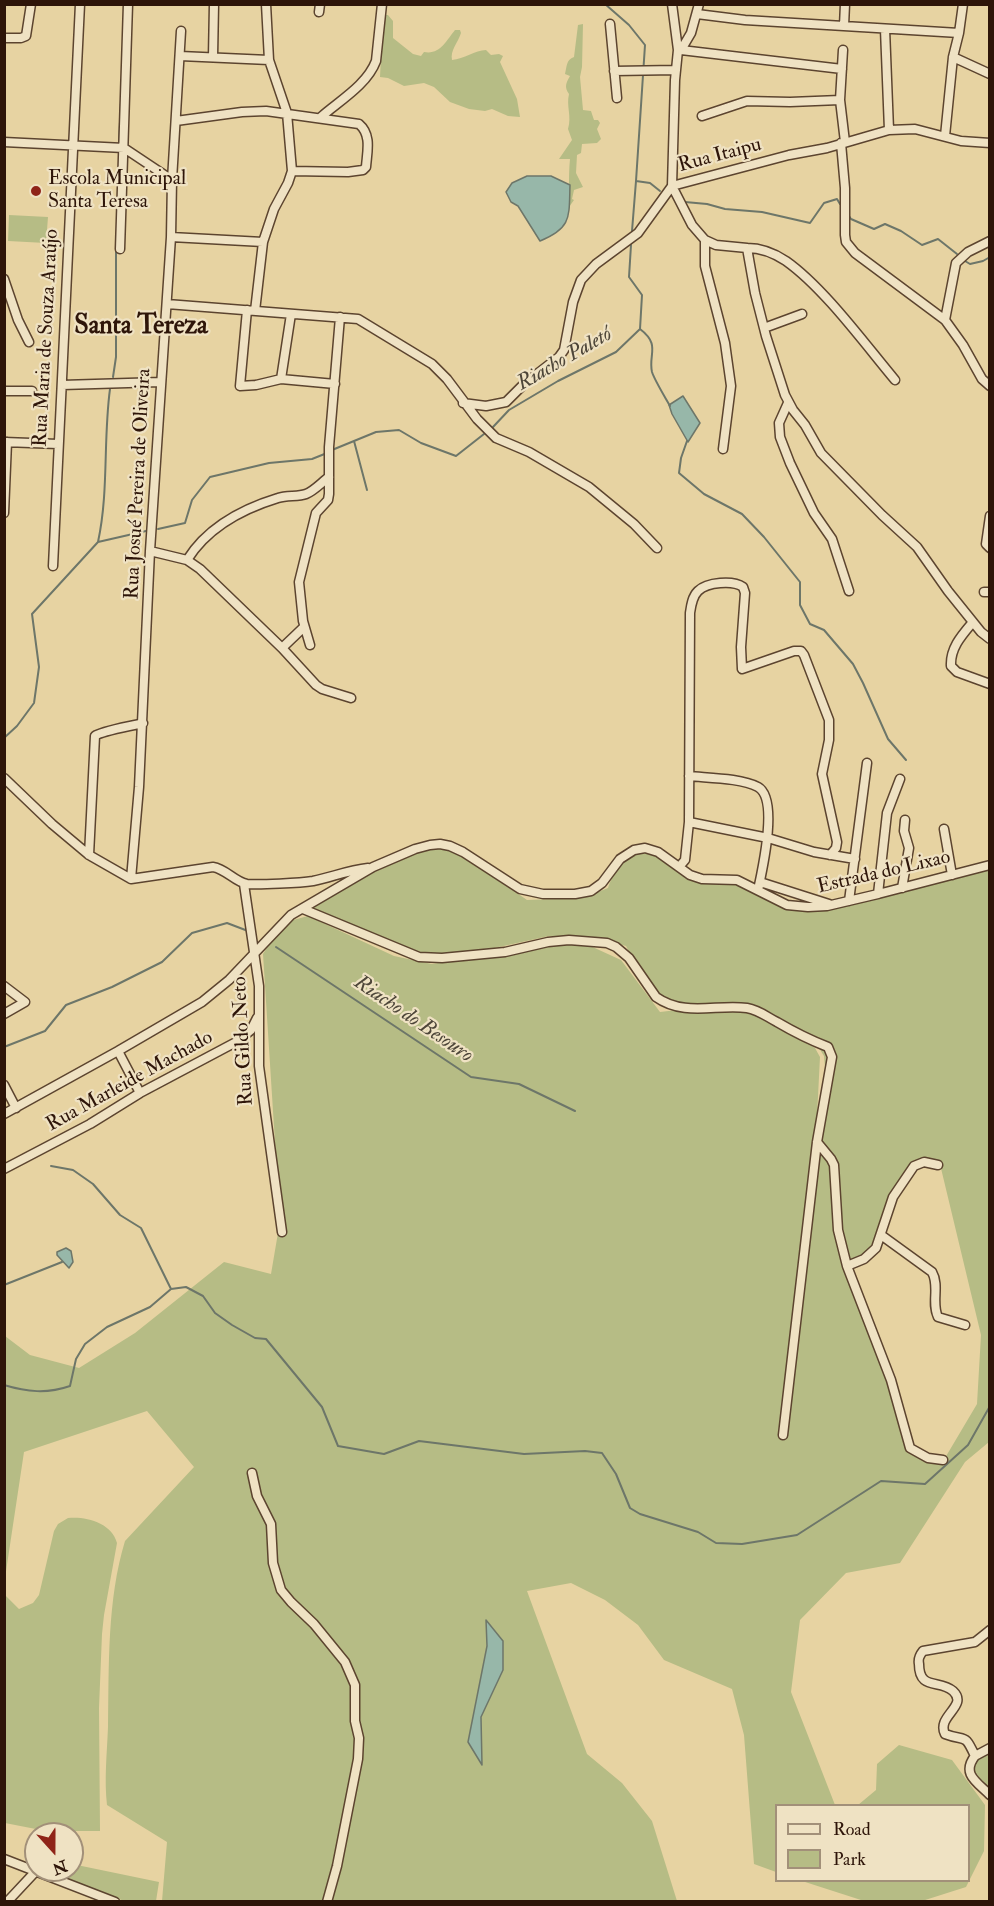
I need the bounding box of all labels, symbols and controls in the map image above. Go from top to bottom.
street label: Rua Itaipu [676,133,764,179]
place label: Escola Municipal Santa Teresa [48,168,186,215]
marker: Escola Municipal Santa Teresa [29,184,43,198]
street label: Rua Maria de Souza Araújo [29,228,65,448]
district label: Santa Tereza [74,311,208,343]
water label: Riacho Paletó [513,323,617,397]
street label: Rua Josué Pereira de Oliveira [121,368,157,600]
street label: Estrada do Lixao [815,846,953,900]
water label: Riacho do Besouro [349,971,477,1069]
street label: Rua Gildo Neto [229,976,259,1106]
street label: Rua Marleide Machado [43,1026,217,1138]
legend [775,1804,970,1882]
text: Road [833,1818,871,1841]
north arrow [24,1822,84,1882]
text: Park [833,1848,866,1871]
text: N [49,1855,70,1879]

